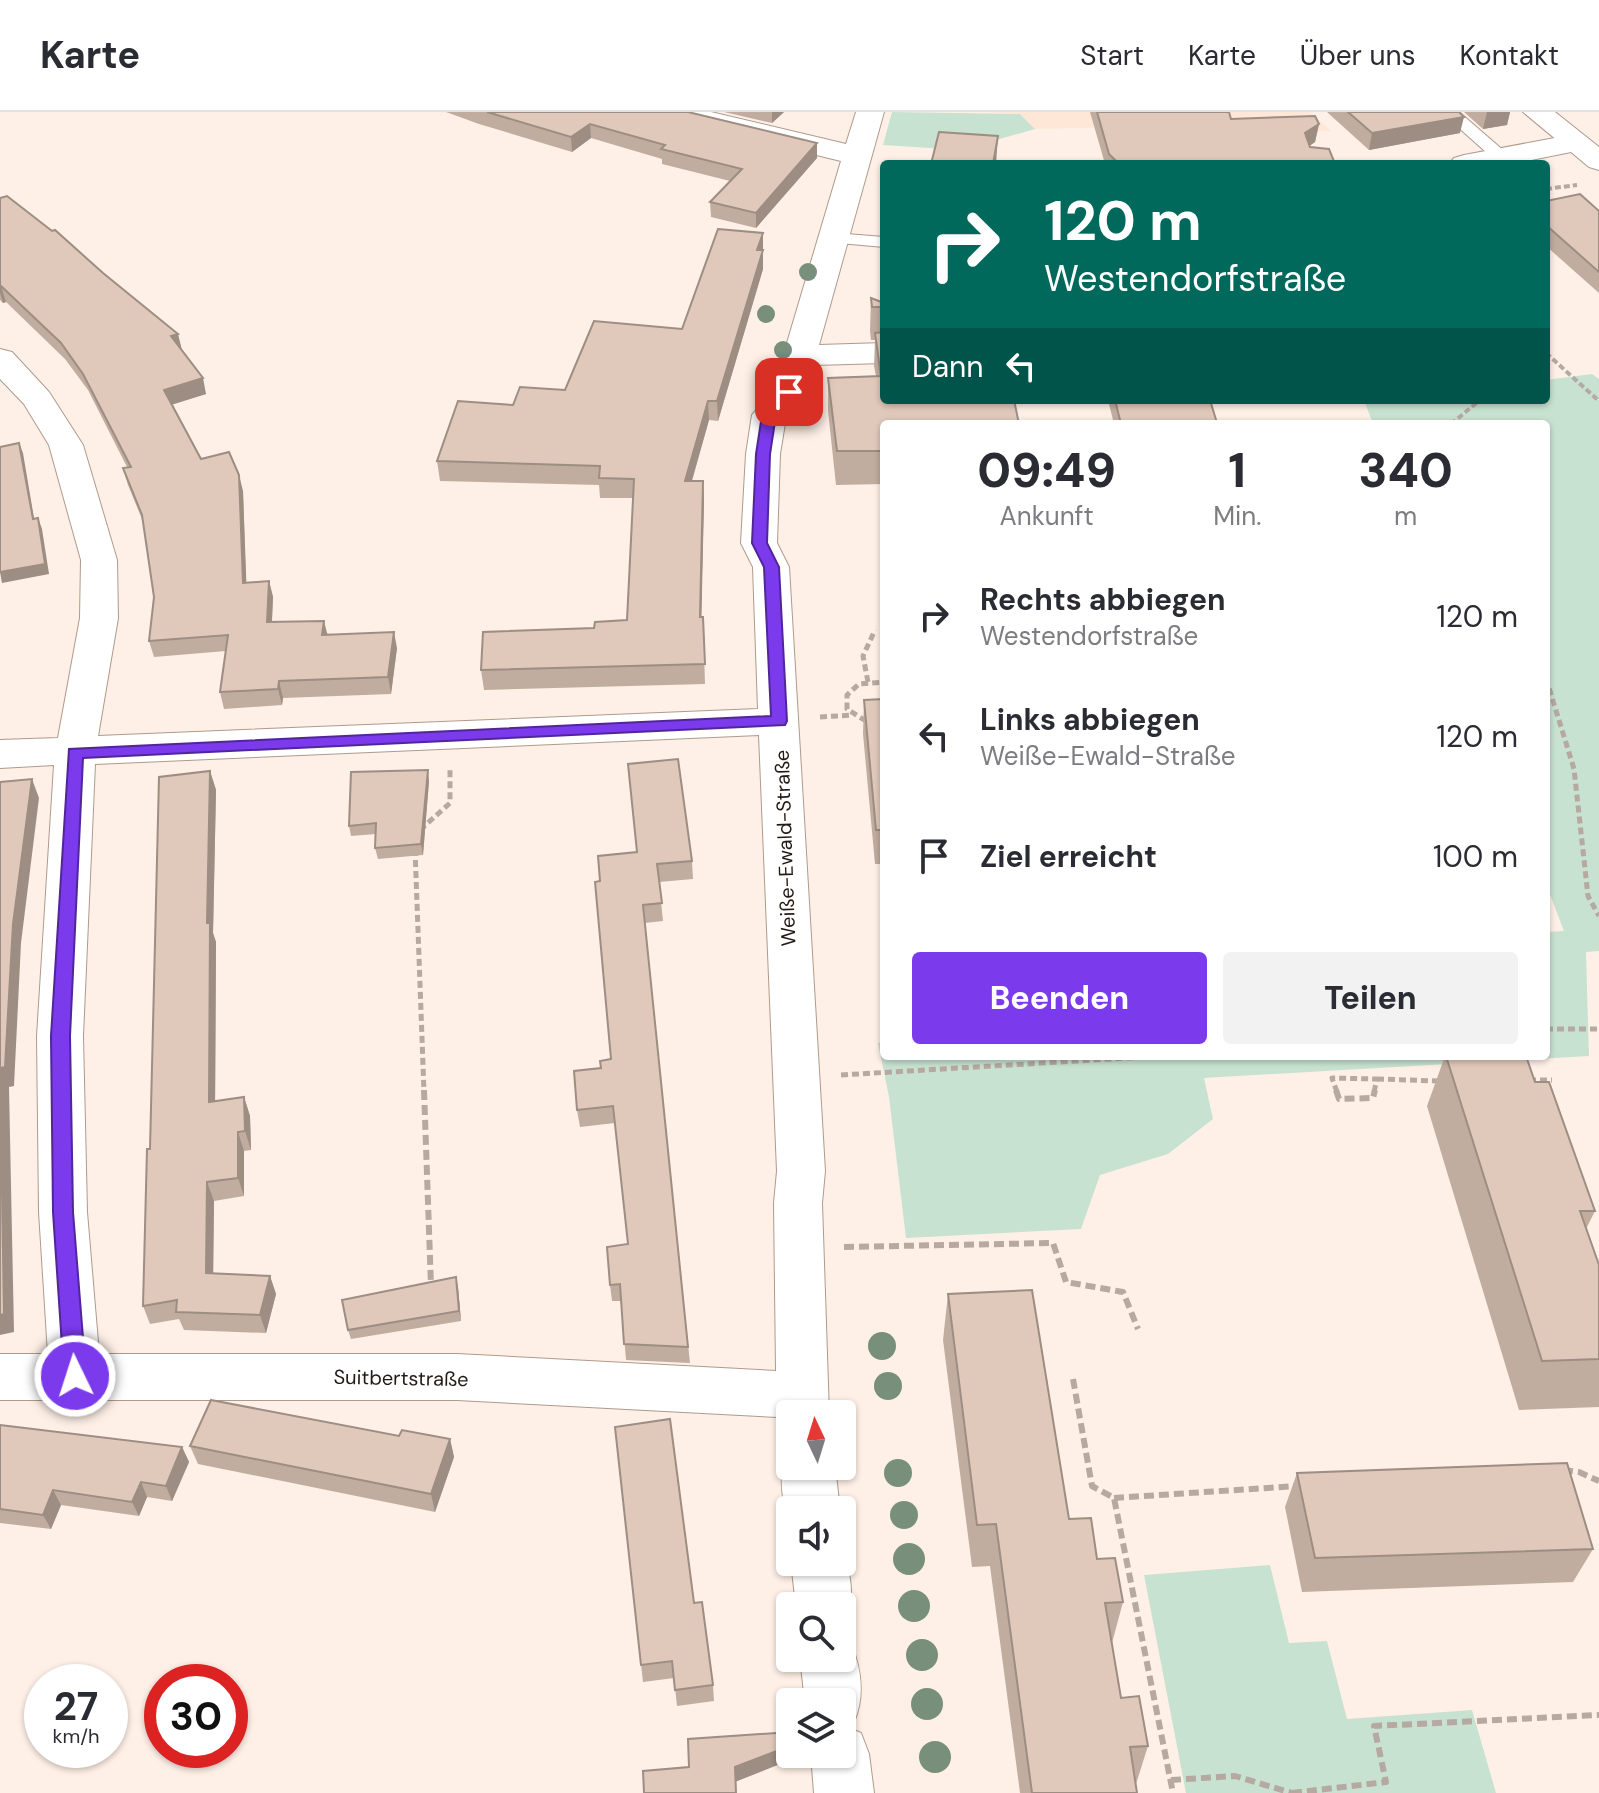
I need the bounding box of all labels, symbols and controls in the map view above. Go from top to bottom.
text: Karte [40,30,140,80]
text: Start [1080,37,1144,74]
text: Karte [1188,37,1256,74]
text: Über uns [1300,37,1416,74]
text: Kontakt [1460,37,1559,74]
text: 120 m [1044,184,1202,257]
icon: right [912,192,1016,296]
text: Westendorfstraße [1044,255,1346,302]
icon: left [999,344,1043,388]
text: Dann [912,347,983,386]
pin [755,358,823,426]
icon: arrive [767,370,811,414]
text: 09:49 [977,439,1116,502]
text: 1 [1228,439,1246,502]
text: 340 [1358,439,1453,502]
text: Ankunft [999,499,1094,533]
text: Min. [1213,499,1261,533]
text: m [1394,499,1417,533]
text: Rechts abbiegen [980,580,1225,619]
icon: right [912,594,956,638]
text: 120 m [1436,597,1518,636]
text: Westendorfstraße [980,619,1198,653]
text: Links abbiegen [980,700,1200,739]
icon: left [912,714,956,758]
text: 120 m [1436,717,1518,756]
text: Weiße-Ewald-Straße [980,739,1236,773]
street label: Weiße-Ewald-Straße [769,749,801,947]
icon: arrive [912,834,956,878]
text: Ziel erreicht [980,837,1157,876]
text: 100 m [1433,837,1518,876]
button: Beenden [912,952,1207,1044]
button: Teilen [1223,952,1518,1044]
position arrow [33,1334,117,1418]
street label: Suitbertstraße [333,1364,469,1392]
north arrow [776,1400,856,1480]
map controls [776,1400,856,1768]
button: sound [776,1496,856,1576]
button: search [776,1592,856,1672]
speed limit sign: 30 [144,1664,248,1768]
text: 27 [54,1680,98,1732]
button: layers [776,1688,856,1768]
text: km/h [52,1723,100,1749]

